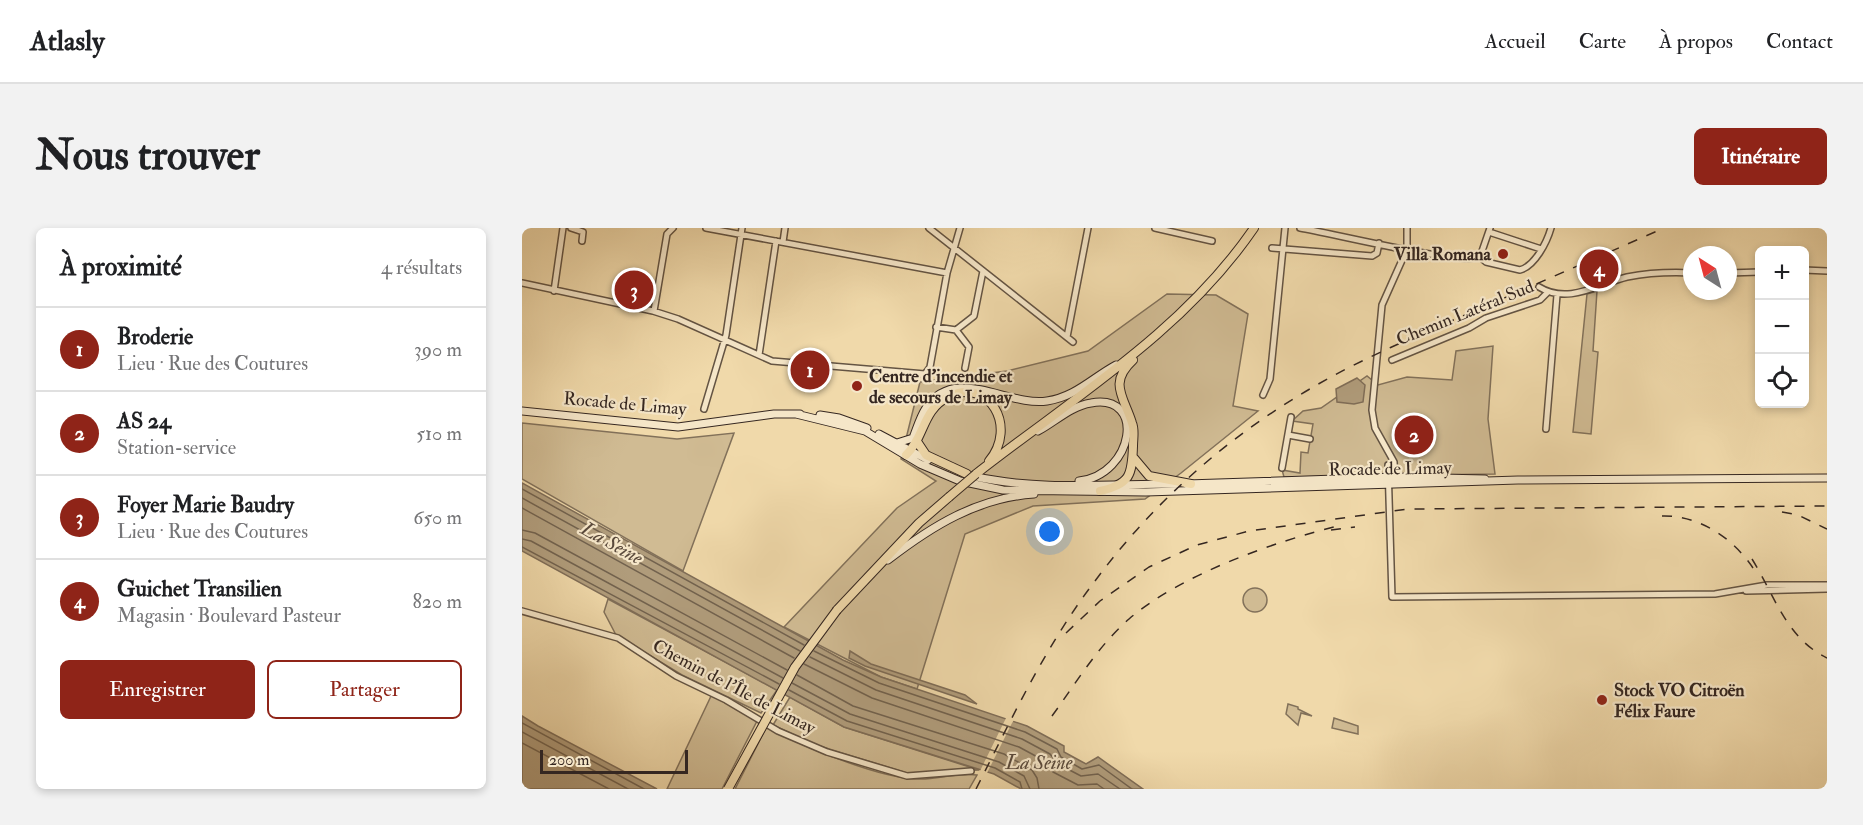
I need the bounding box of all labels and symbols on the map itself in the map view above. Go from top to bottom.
place label: Villa Romana [1393,243,1492,266]
pin: 4 [1580,246,1618,291]
north arrow [1683,246,1737,300]
marker: Villa Romana [1496,247,1510,261]
pin: 3 [614,268,654,312]
street label: Chemin Latéral Sud [1393,275,1537,351]
pin: 1 [790,348,830,392]
place label: Centre d'incendie et de secours de Limay [869,365,1013,409]
marker: Centre d'incendie et de secours de Limay [850,379,864,393]
street label: Rocade de Limay [563,387,688,421]
pin: 2 [1394,412,1434,458]
street label: Rocade de Limay [1328,456,1453,482]
water label: La Seine [576,515,648,570]
your location [1035,517,1064,546]
street label: Chemin de l'Île de Limay [648,634,821,740]
place label: Stock VO Citroën Félix Faure [1614,679,1745,723]
marker: Stock VO Citroën Félix Faure [1595,693,1609,707]
scale bar [540,747,688,774]
water label: La Seine [1004,750,1073,775]

